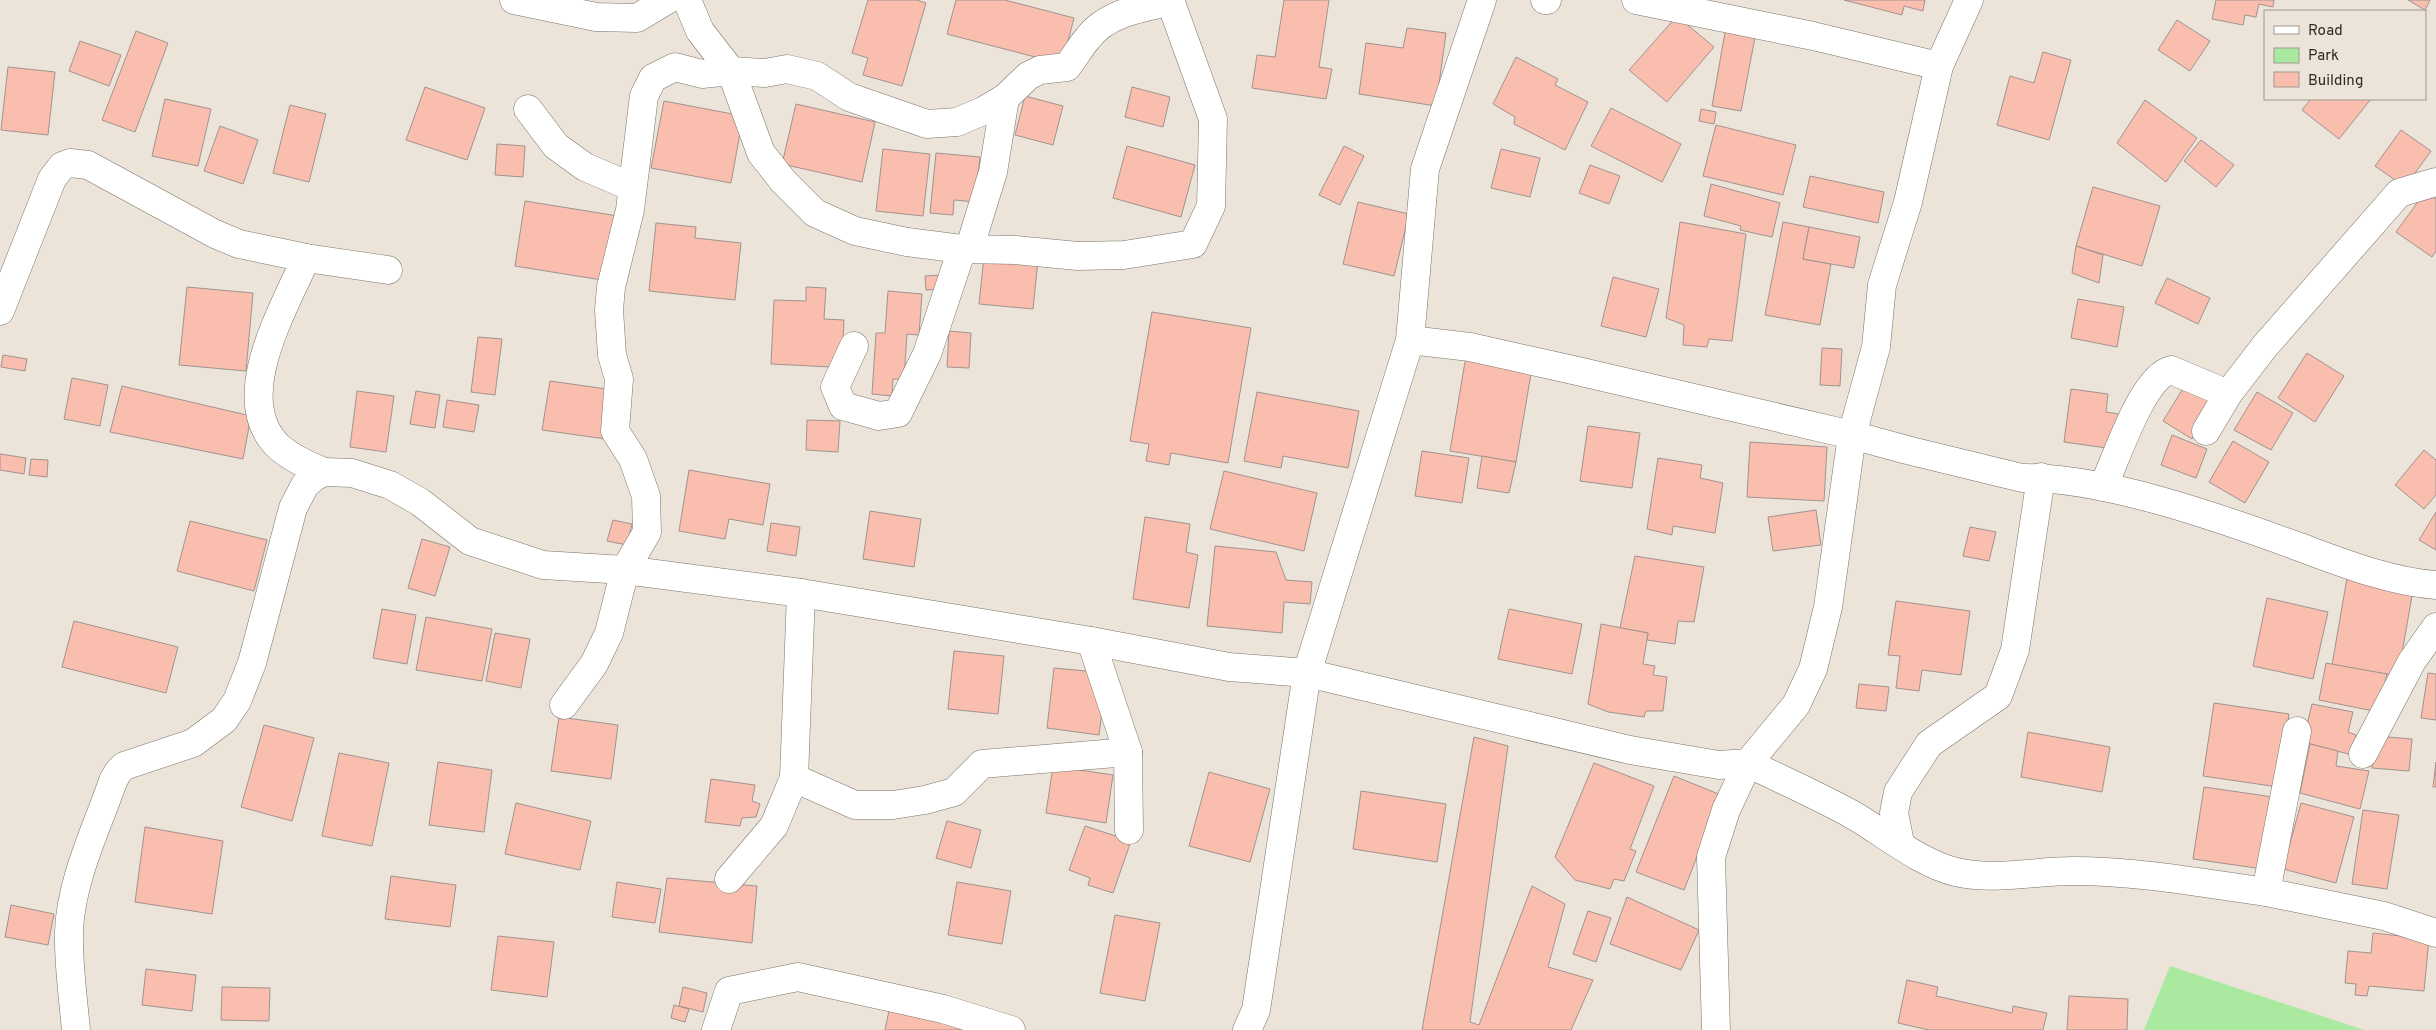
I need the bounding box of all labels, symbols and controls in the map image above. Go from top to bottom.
legend [2264,10,2426,100]
text: Road [2308,22,2343,41]
text: Park [2308,47,2339,66]
text: Building [2308,72,2363,91]

